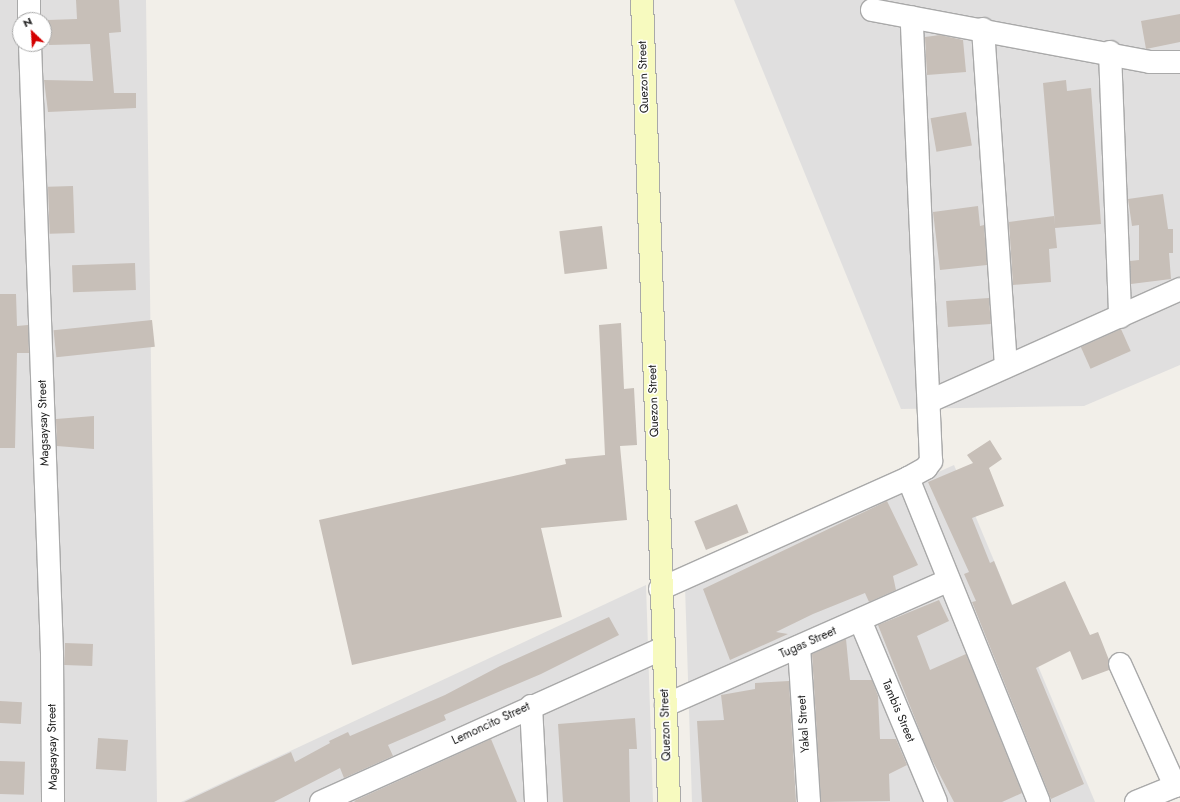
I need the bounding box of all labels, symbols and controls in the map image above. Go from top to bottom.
north arrow [12,12,52,52]
text: N [20,13,35,31]
street label: Quezon Street [636,41,652,113]
street label: Quezon Street [646,365,662,437]
street label: Magsaysay Street [35,380,53,466]
street label: Tugas Street [777,624,839,662]
street label: Tambis Street [878,678,918,744]
street label: Quezon Street [658,689,674,761]
street label: Yakal Street [795,695,813,753]
street label: Lemoncito Street [450,700,532,748]
street label: Magsaysay Street [45,704,61,790]

